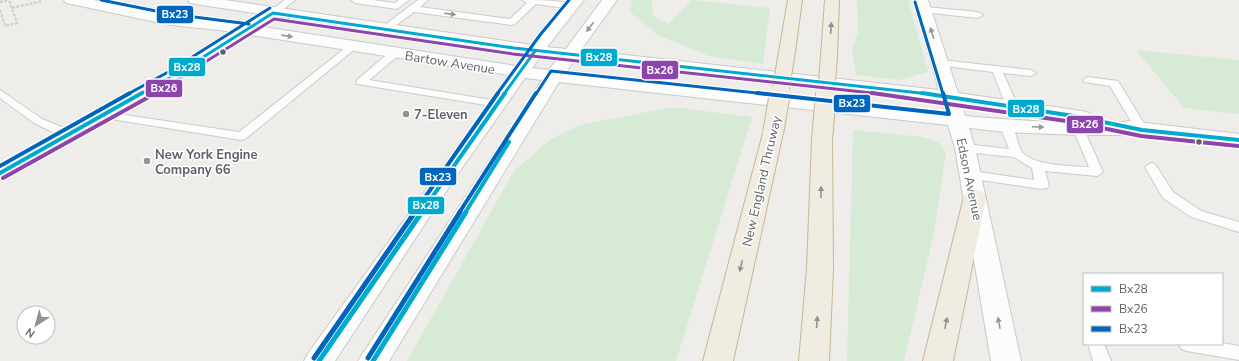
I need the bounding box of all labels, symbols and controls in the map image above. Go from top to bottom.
line badge: Bx23 [156,5,194,24]
text: Bx23 [162,7,188,22]
one-way arrow [444,11,456,17]
one-way arrow [586,22,594,32]
one-way arrow [827,22,834,34]
one-way arrow [929,27,935,39]
one-way arrow [281,33,293,39]
unlabelled marker [218,47,228,57]
street label: Bartow Avenue [404,47,496,79]
line badge: Bx28 [580,48,618,67]
text: Bx28 [586,50,613,65]
line badge: Bx28 [168,57,206,77]
text: Bx28 [174,60,201,75]
line badge: Bx26 [641,60,679,80]
text: Bx26 [647,63,674,78]
line badge: Bx26 [145,79,183,98]
text: Bx26 [151,81,178,96]
line badge: Bx23 [833,94,871,113]
text: Bx23 [839,96,865,111]
line badge: Bx28 [1007,99,1045,118]
text: Bx28 [1013,102,1040,117]
place label: 7-Eleven [414,106,468,124]
marker: 7-Eleven [401,109,411,119]
street label: New England Thruway [738,114,786,248]
line badge: Bx26 [1066,115,1104,134]
text: Bx26 [1072,117,1099,132]
one-way arrow [1032,124,1045,130]
street label: Edson Avenue [952,136,987,222]
unlabelled marker [1194,137,1204,147]
place label: New York Engine Company 66 [155,146,257,179]
marker: New York Engine Company 66 [142,156,152,166]
line badge: Bx23 [419,167,457,186]
text: Bx23 [425,170,451,185]
one-way arrow [818,185,824,198]
line badge: Bx28 [407,196,445,215]
text: Bx28 [413,198,440,213]
one-way arrow [737,260,743,273]
legend [1083,273,1223,345]
text: Bx28 [1119,281,1148,297]
text: Bx26 [1119,301,1148,317]
north arrow [16,305,56,345]
one-way arrow [813,316,820,328]
one-way arrow [944,317,950,329]
one-way arrow [996,317,1002,329]
text: Bx23 [1119,321,1148,337]
text: N [23,324,38,341]

